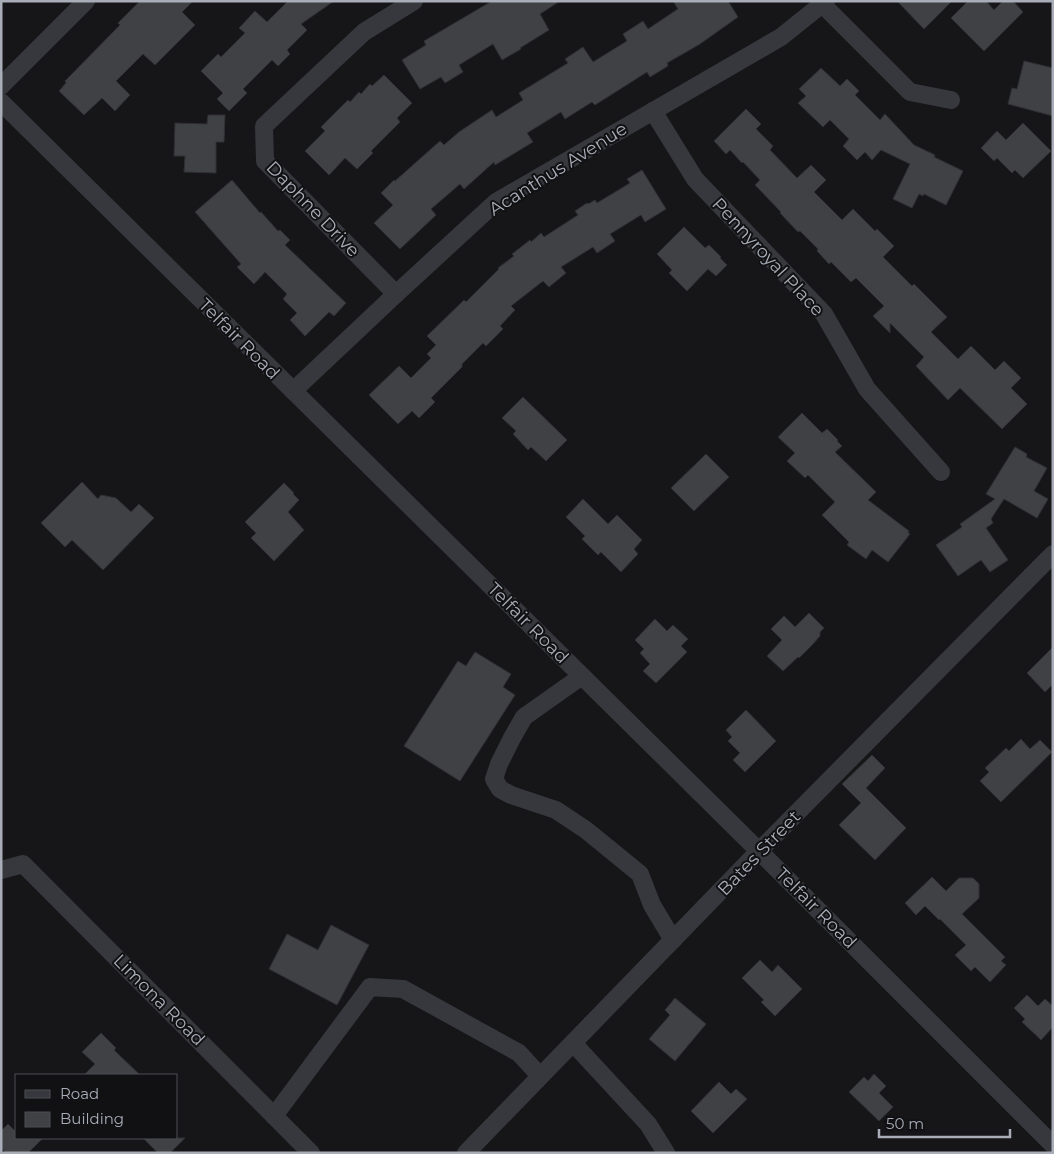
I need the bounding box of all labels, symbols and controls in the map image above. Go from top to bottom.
street label: Acanthus Avenue [485,118,631,220]
street label: Daphne Drive [262,156,364,262]
street label: Pennyroyal Place [707,193,829,321]
street label: Telfair Road [194,294,284,384]
street label: Telfair Road [483,578,573,668]
street label: Bates Street [713,806,805,900]
street label: Telfair Road [771,863,861,953]
street label: Limona Road [109,950,209,1050]
legend [15,1074,178,1139]
text: Road [60,1084,99,1103]
scale bar [879,1106,1010,1138]
text: Building [60,1109,124,1128]
text: 50 m [886,1114,924,1133]

